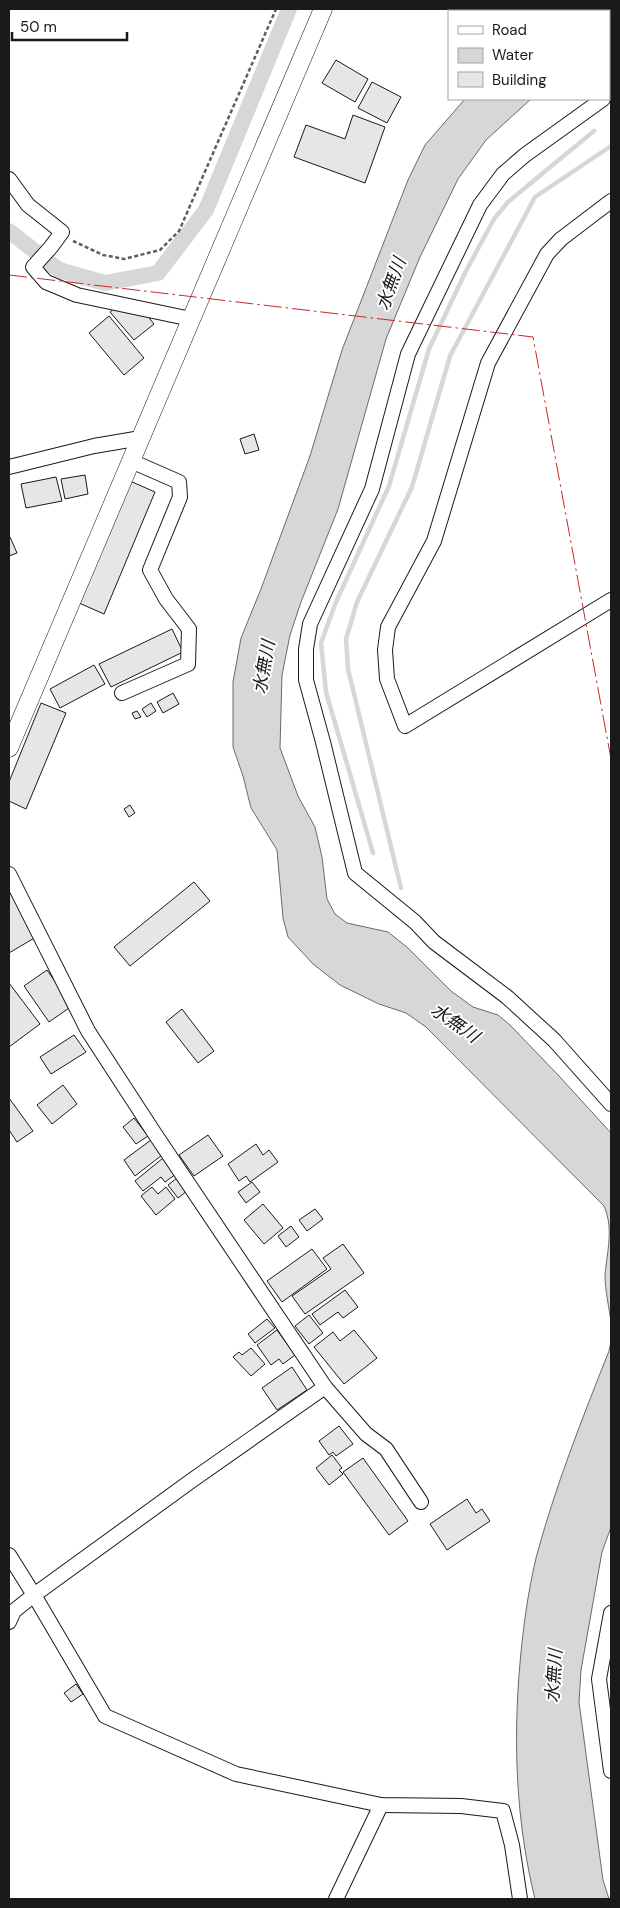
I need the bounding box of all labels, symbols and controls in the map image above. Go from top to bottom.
scale bar [12,10,128,42]
legend [448,10,610,100]
text: 50 m [20,17,57,37]
text: Road [492,20,527,40]
text: Water [492,45,534,65]
text: Building [492,70,547,90]
water label: 水無川 [370,253,412,313]
water label: 水無川 [247,636,281,696]
water label: 水無川 [426,998,486,1049]
water label: 水無川 [540,1646,568,1704]

